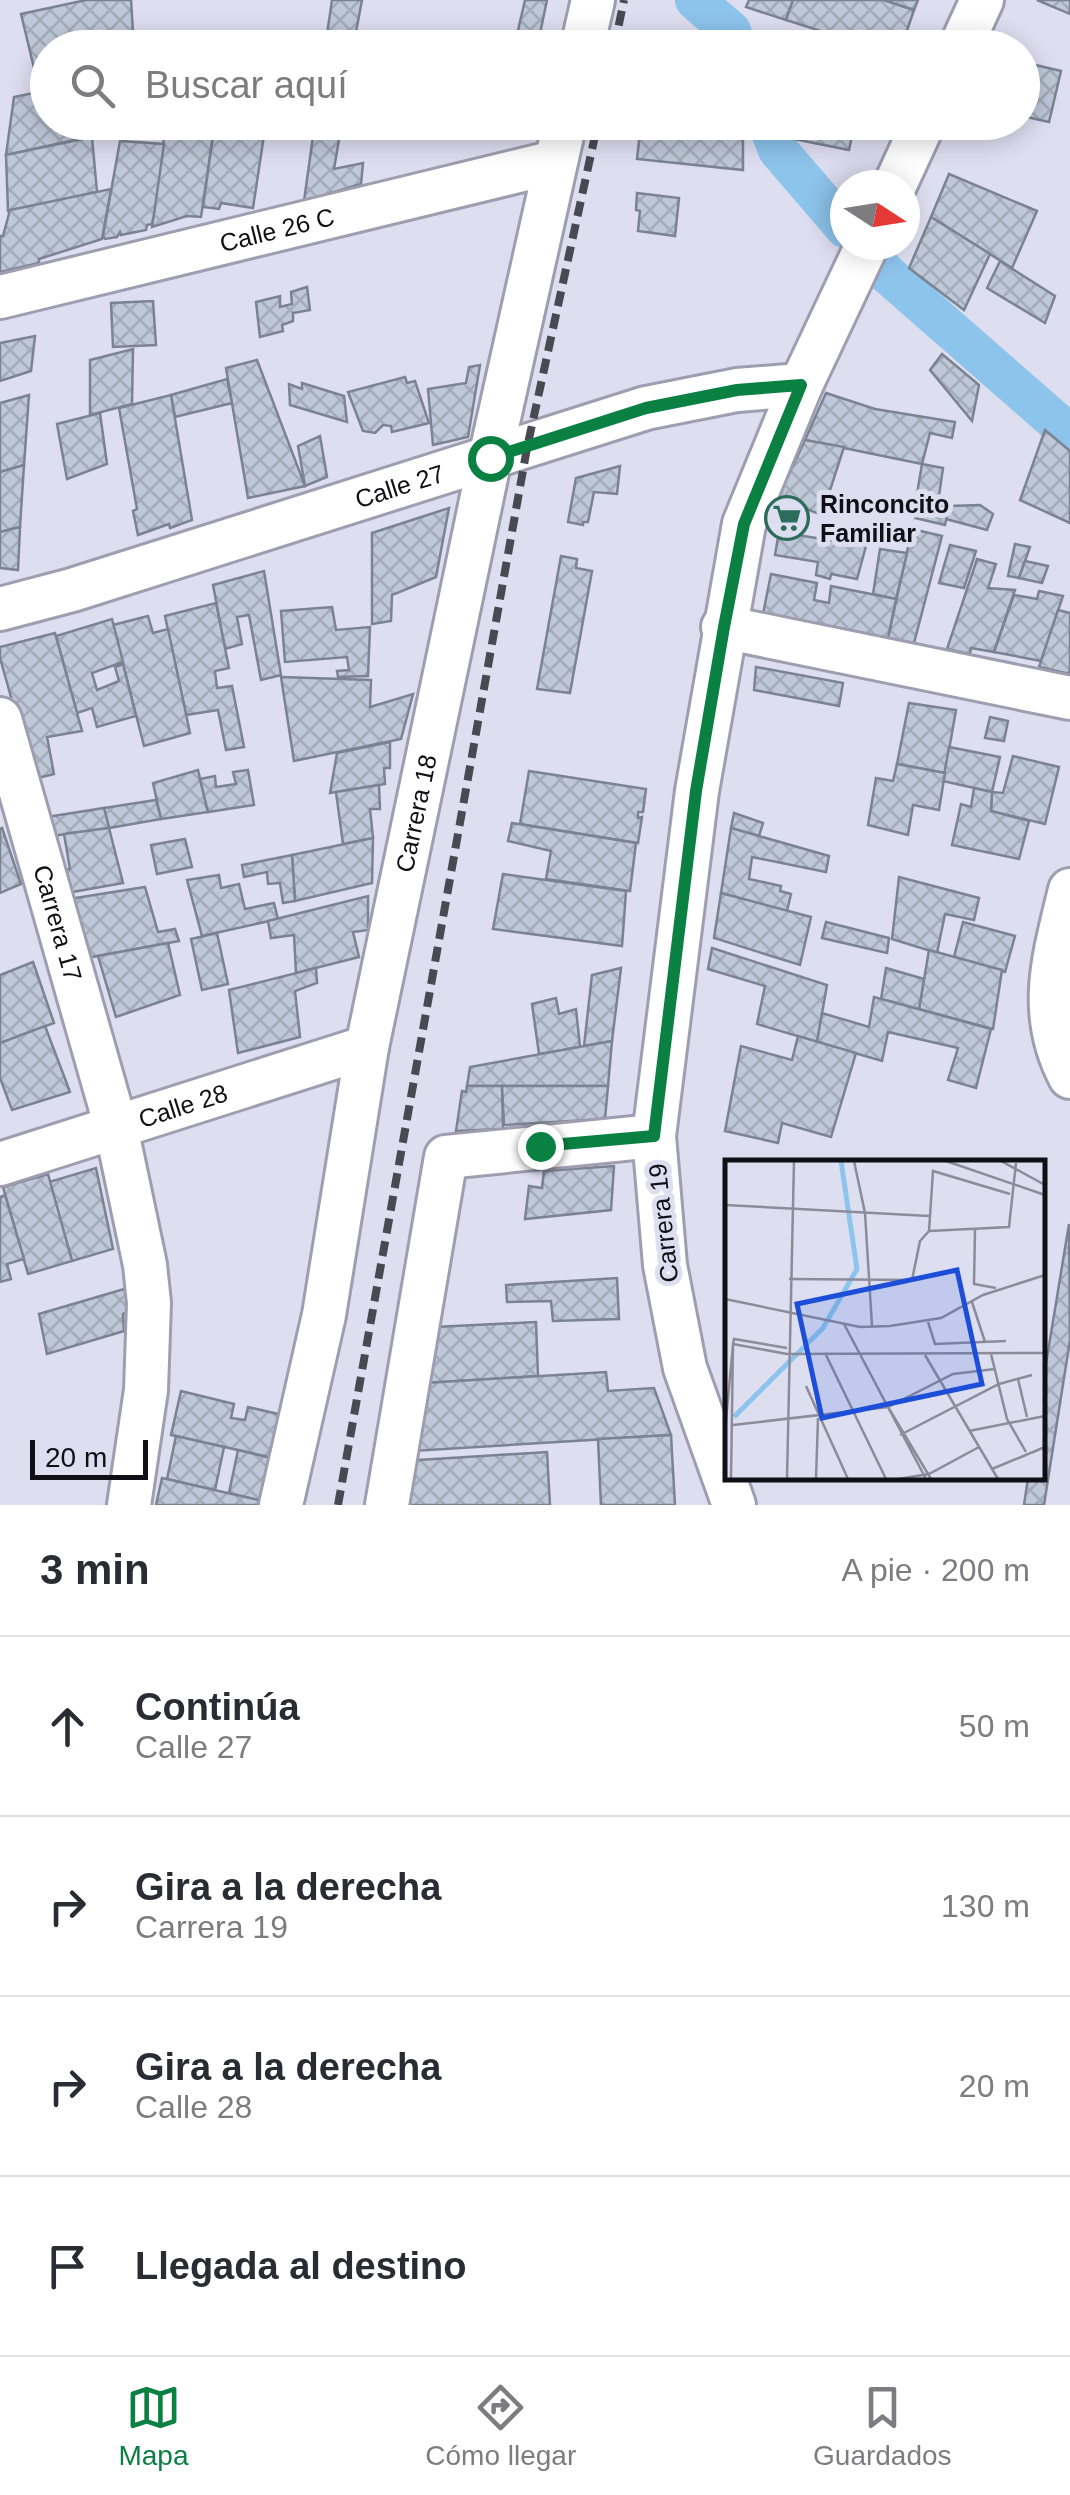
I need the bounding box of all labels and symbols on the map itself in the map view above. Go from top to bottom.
north arrow [830,170,920,260]
street label: Calle 26 C [217,202,337,257]
route start [468,436,514,482]
street label: Calle 27 [352,459,447,513]
place label: Rinconcito Familiar [820,490,949,547]
supermarket icon: Rinconcito Familiar [764,495,810,541]
street label: Carrera 18 [390,752,442,875]
street label: Carrera 17 [28,862,88,984]
street label: Calle 28 [135,1078,231,1133]
route end [518,1124,564,1170]
inset map [725,1160,1045,1480]
street label: Carrera 19 [643,1162,683,1284]
scale bar [30,1435,148,1480]

